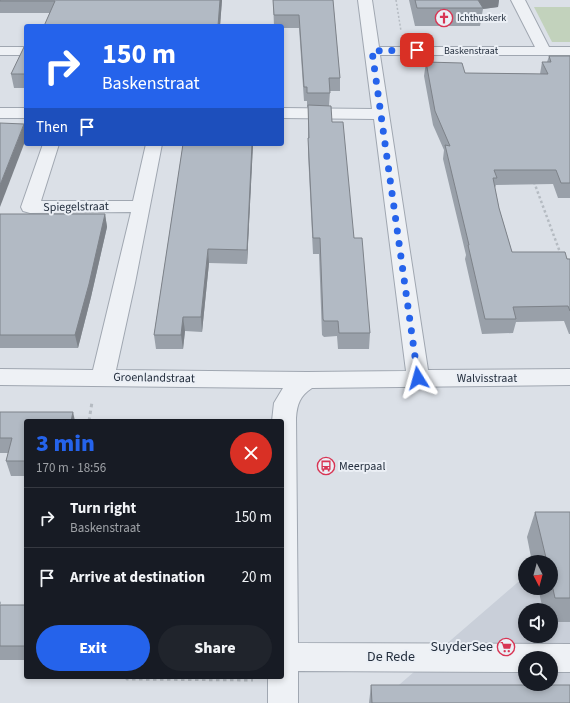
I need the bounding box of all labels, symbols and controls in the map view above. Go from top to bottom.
church icon: Ichthuskerk [434,8,454,28]
place label: Ichthuskerk [457,11,506,25]
pin [400,33,434,67]
text: 150 m [102,34,176,74]
icon: arrive [406,39,428,61]
icon: right [36,40,88,92]
street label: Baskenstraat [444,44,499,58]
text: Baskenstraat [102,71,200,96]
icon: arrive [76,116,98,138]
text: Then [36,117,68,138]
street label: Spiegelstraat [43,198,109,216]
position arrow [397,357,439,399]
street label: Groenlandstraat [113,369,195,387]
street label: Walvisstraat [457,370,517,387]
text: 3 min [36,426,95,461]
button: close [230,432,272,474]
bus stop icon: Meerpaal [316,456,336,476]
place label: Meerpaal [339,458,385,475]
text: 170 m · 18:56 [36,459,106,477]
text: Turn right [70,498,136,519]
icon: right [36,507,58,529]
text: 150 m [234,507,272,528]
text: Baskenstraat [70,519,141,537]
north arrow [518,555,558,595]
map controls [518,555,558,691]
icon: arrive [36,567,58,589]
text: Arrive at destination [70,567,205,588]
text: 20 m [242,567,272,588]
button: sound [518,603,558,643]
button: Exit [36,625,150,671]
button: Share [158,625,272,671]
place label: SuyderSee [430,637,493,657]
supermarket icon: SuyderSee [496,637,516,657]
street label: De Rede [367,647,415,667]
button: search [518,651,558,691]

